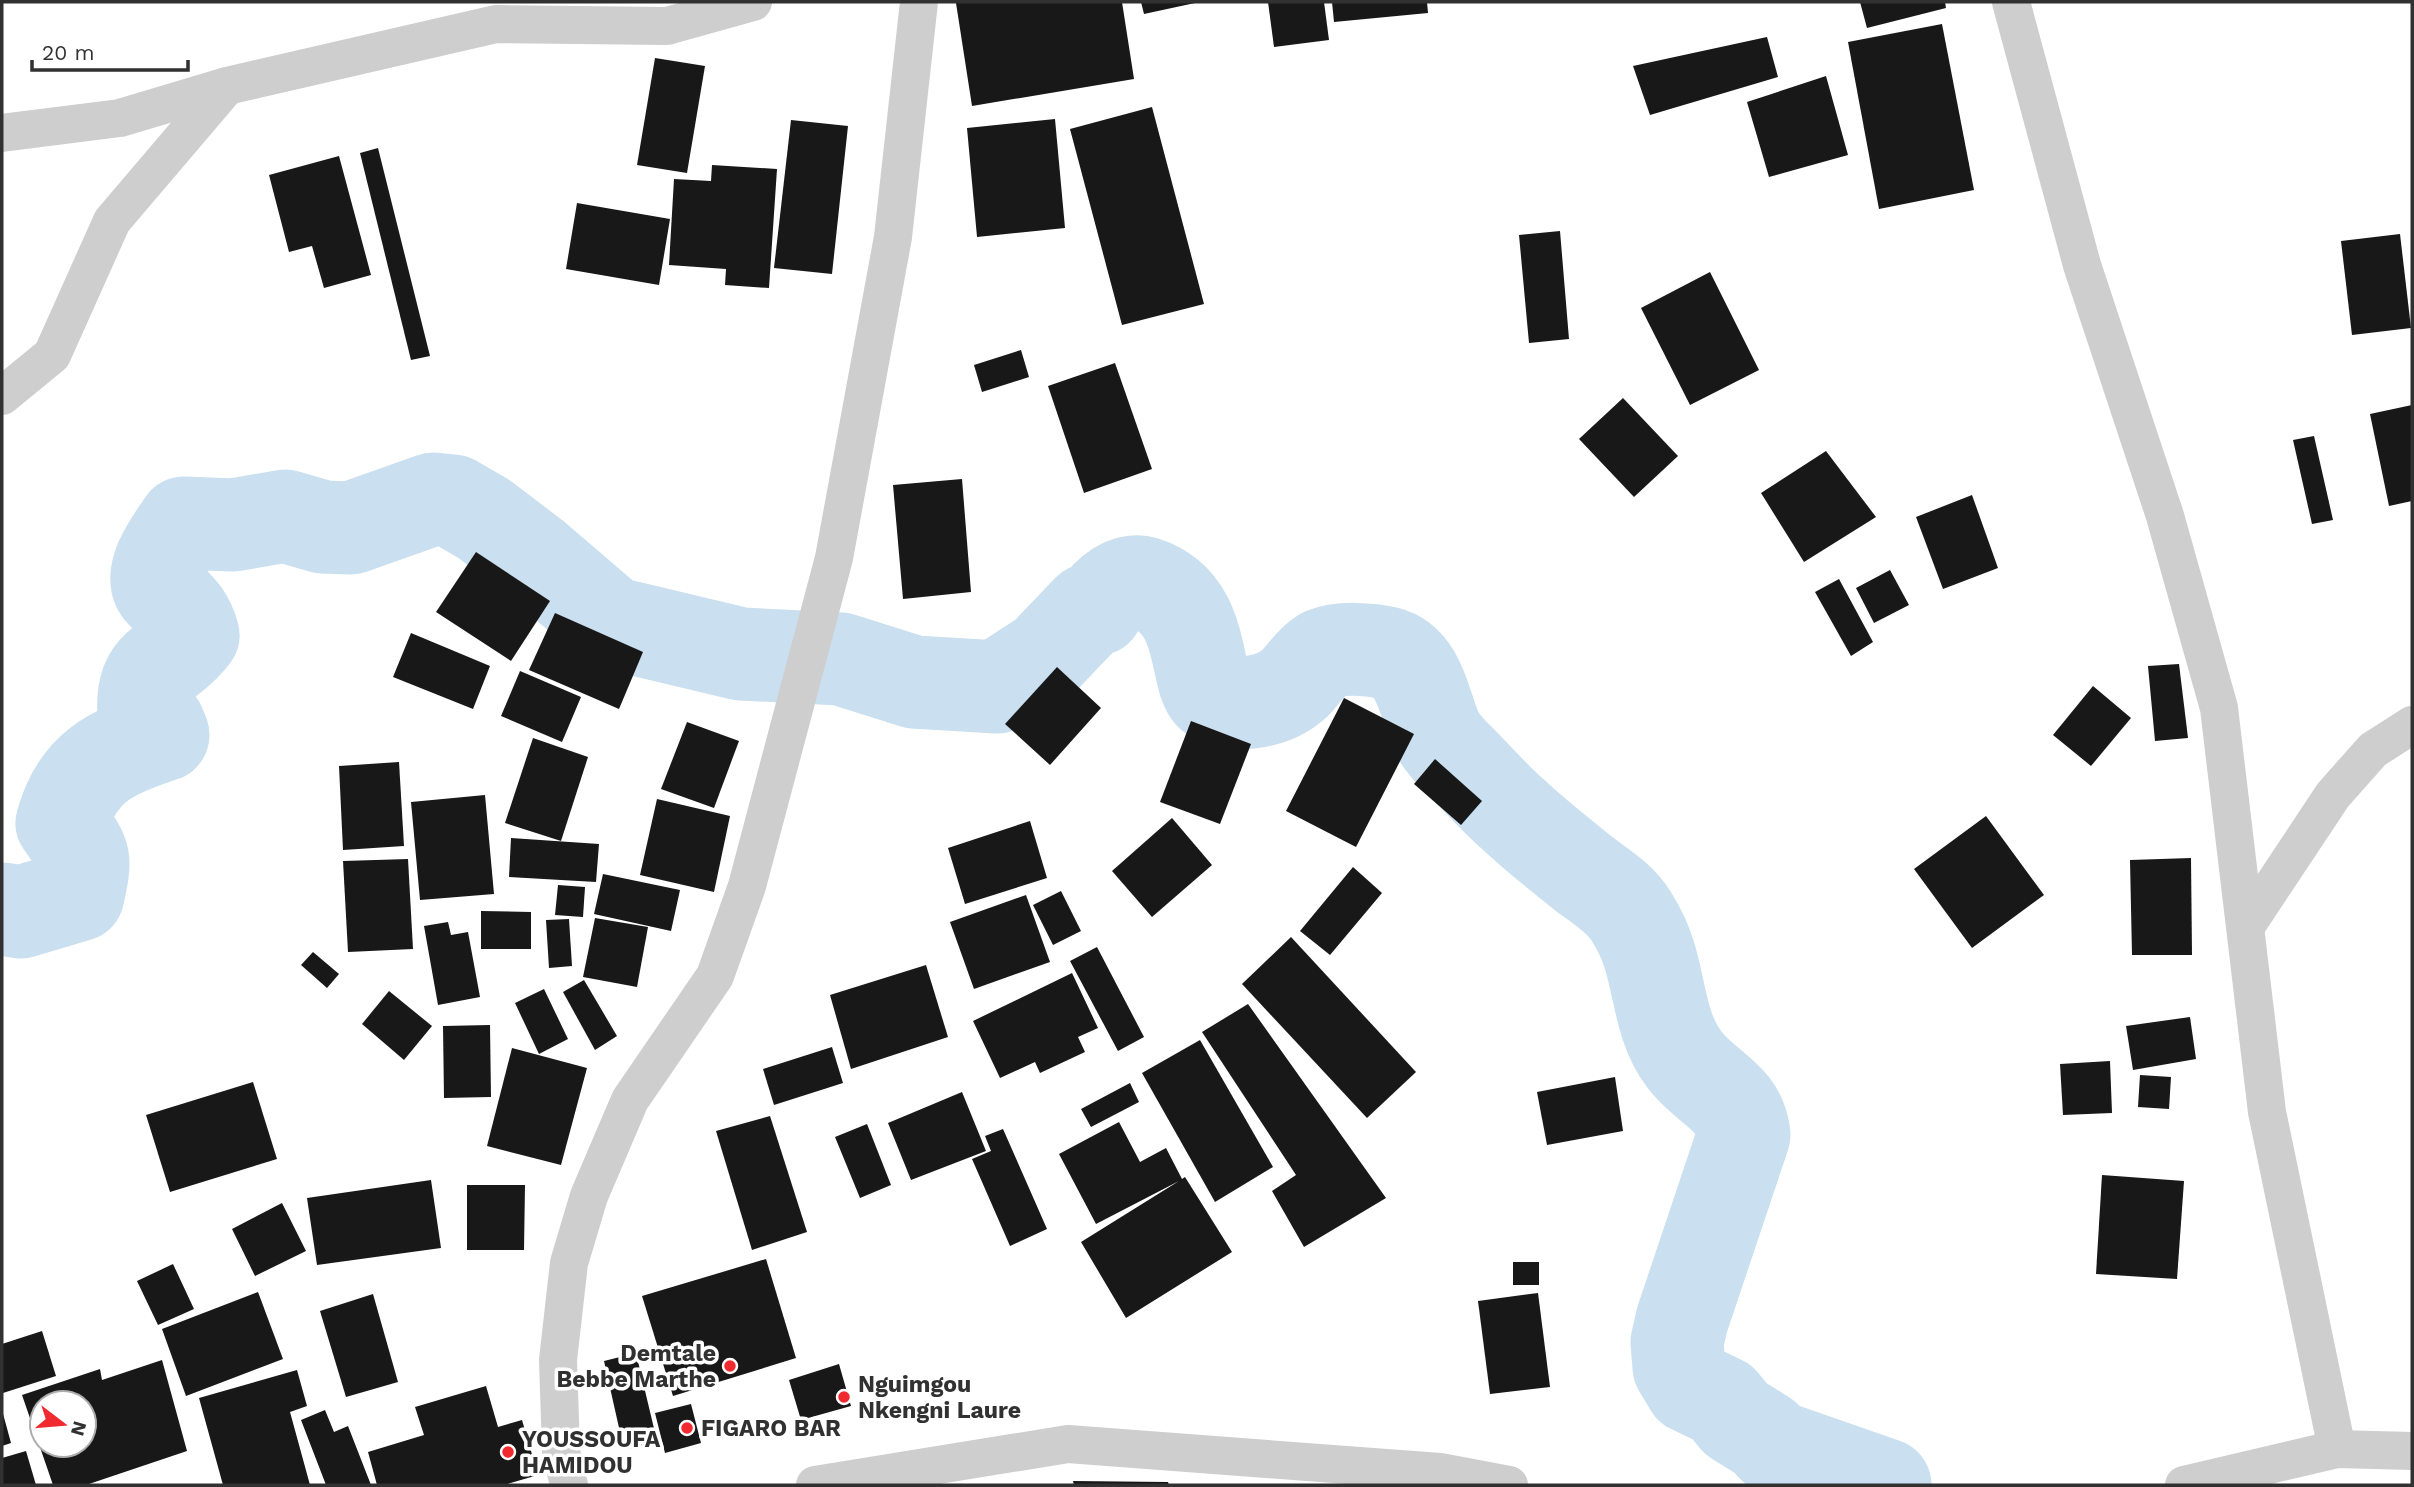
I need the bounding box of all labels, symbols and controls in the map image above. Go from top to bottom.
scale bar [32,28,187,72]
text: 20 m [42,40,94,65]
place label: Demtale Bebbe Marthe [557,1340,716,1393]
marker: Demtale Bebbe Marthe [722,1358,738,1374]
place label: Nguimgou Nkengni Laure [858,1371,1021,1424]
north arrow [28,1389,98,1459]
marker: Nguimgou Nkengni Laure [836,1389,852,1405]
place label: FIGARO BAR [701,1415,841,1442]
text: N [66,1419,92,1438]
marker: FIGARO BAR [679,1420,695,1436]
place label: YOUSSOUFA HAMIDOU [522,1426,661,1479]
marker: YOUSSOUFA HAMIDOU [500,1444,516,1460]

